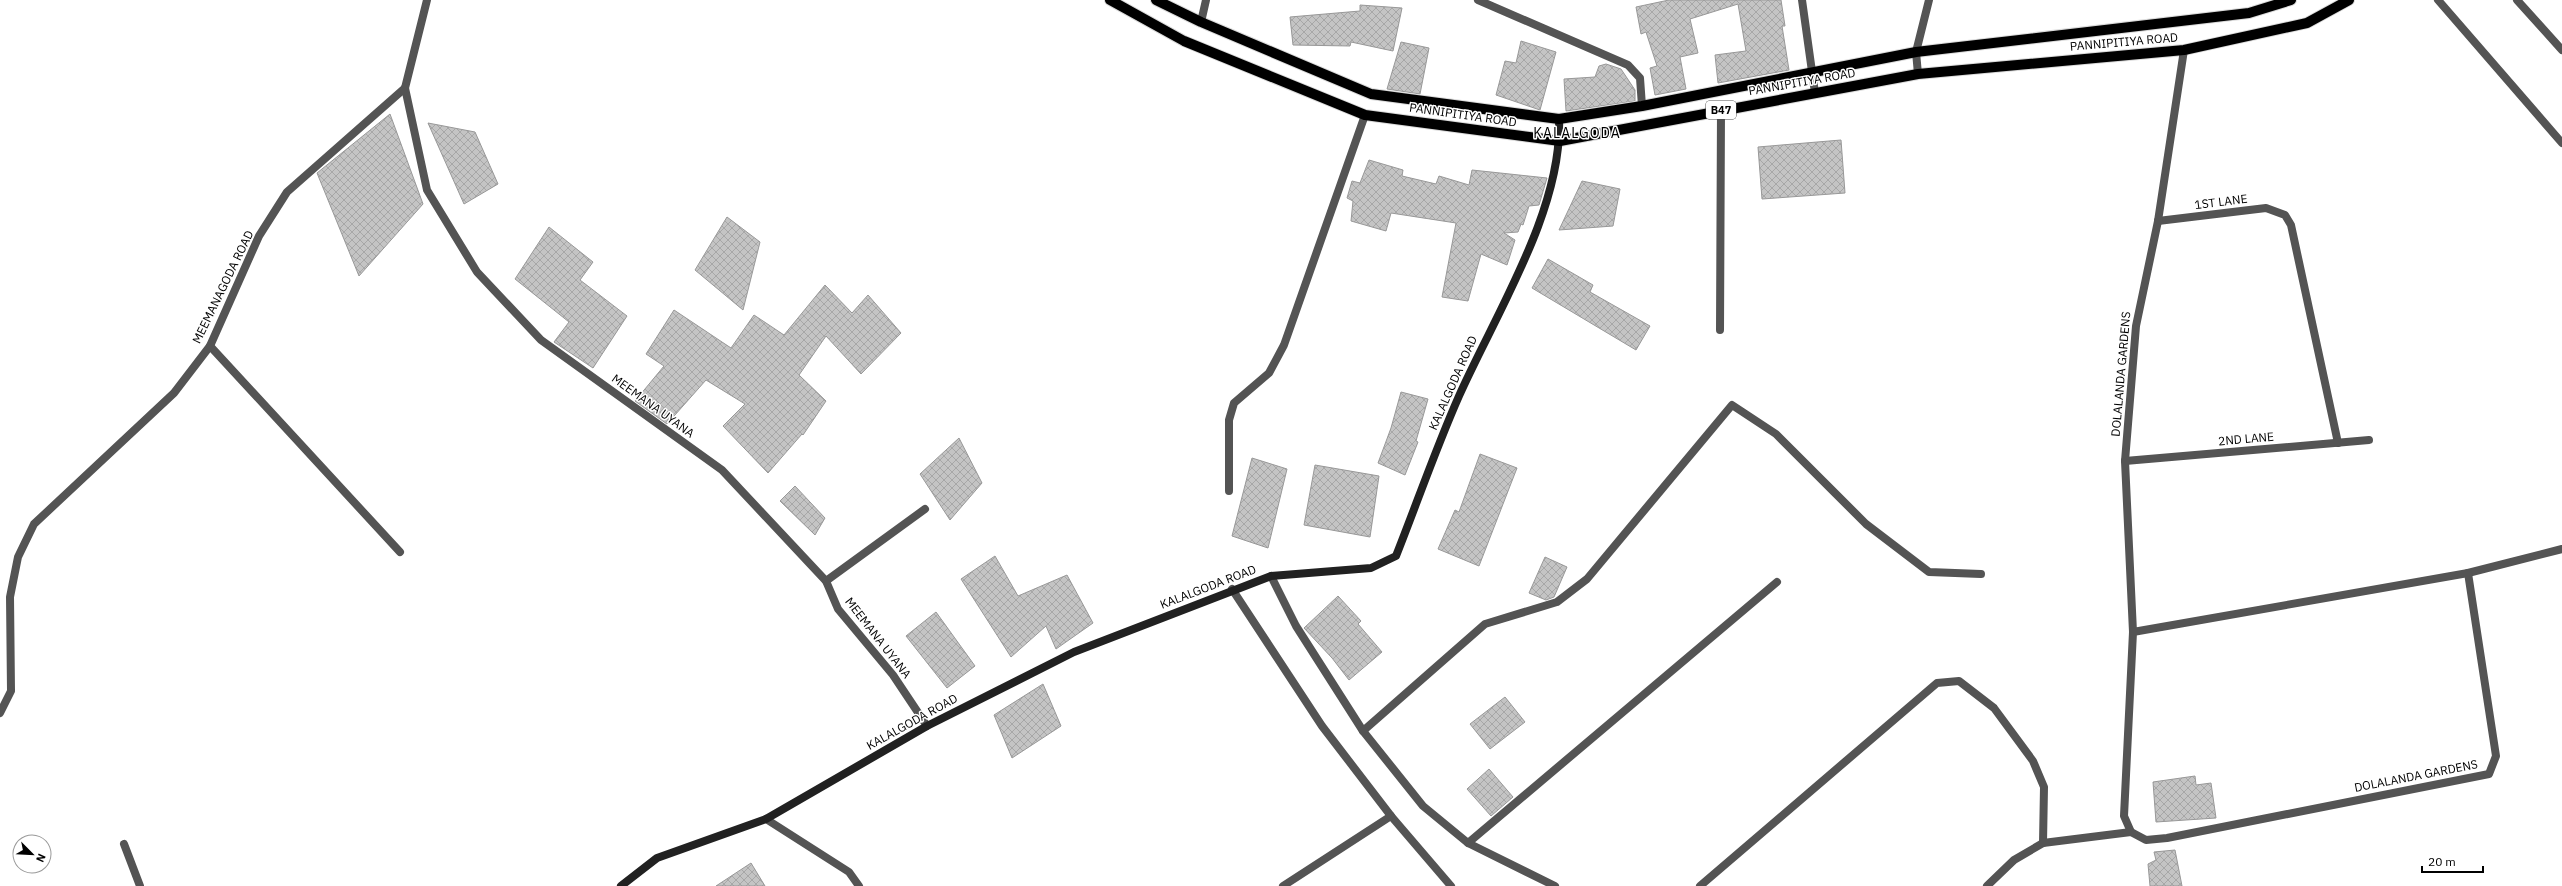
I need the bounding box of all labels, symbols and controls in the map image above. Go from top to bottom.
street label: PANNIPITIYA ROAD [2069,29,2179,54]
street label: PANNIPITIYA ROAD [1747,65,1857,98]
street label: PANNIPITIYA ROAD [1408,100,1518,129]
road number: B47 [1706,101,1736,119]
district label: KALALGODA [1533,124,1621,142]
street label: 1ST LANE [2194,191,2248,212]
street label: MEEMANAGODA ROAD [189,228,256,346]
street label: DOLALANDA GARDENS [2108,311,2133,437]
street label: KALALGODA ROAD [1425,333,1480,432]
street label: MEEMANA UYANA [609,371,698,441]
street label: 2ND LANE [2217,429,2274,448]
street label: KALALGODA ROAD [1158,561,1258,612]
street label: MEEMANA UYANA [842,594,915,681]
street label: KALALGODA ROAD [864,690,960,753]
street label: DOLALANDA GARDENS [2353,756,2479,795]
north arrow [12,834,52,874]
scale bar [2422,848,2483,874]
text: N [33,852,49,865]
text: 20 m [2428,854,2456,869]

